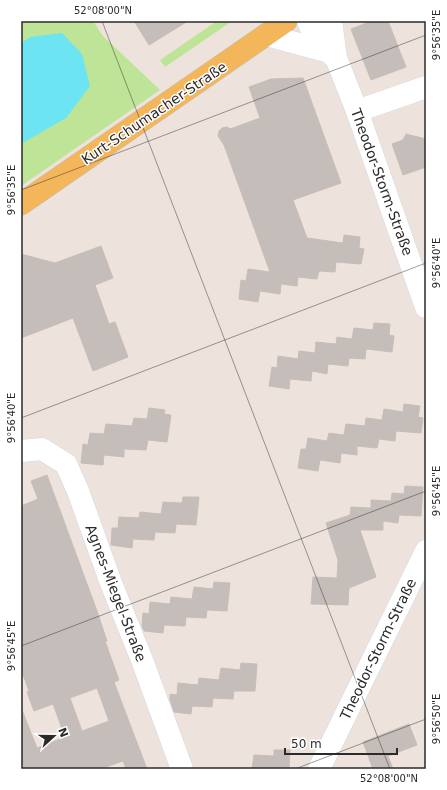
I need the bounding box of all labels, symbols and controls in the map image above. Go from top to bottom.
text: 52°08'00"N [74,5,132,16]
text: 9°56'35"E [431,10,442,60]
street label: Kurt-Schumacher-Straße [78,58,230,168]
street label: Theodor-Storm-Straße [348,105,416,258]
text: 9°56'35"E [6,165,17,215]
text: 9°56'40"E [431,238,442,288]
text: 9°56'40"E [6,393,17,443]
text: 9°56'45"E [431,466,442,516]
street label: Agnes-Miegel-Straße [82,522,150,664]
street label: Theodor-Storm-Straße [336,576,419,723]
text: 9°56'45"E [6,621,17,671]
text: 9°56'50"E [431,694,442,744]
north arrow [34,716,74,756]
text: N [55,726,71,739]
scale bar [285,730,397,756]
text: 50 m [291,737,322,751]
text: 52°08'00"N [360,773,418,784]

